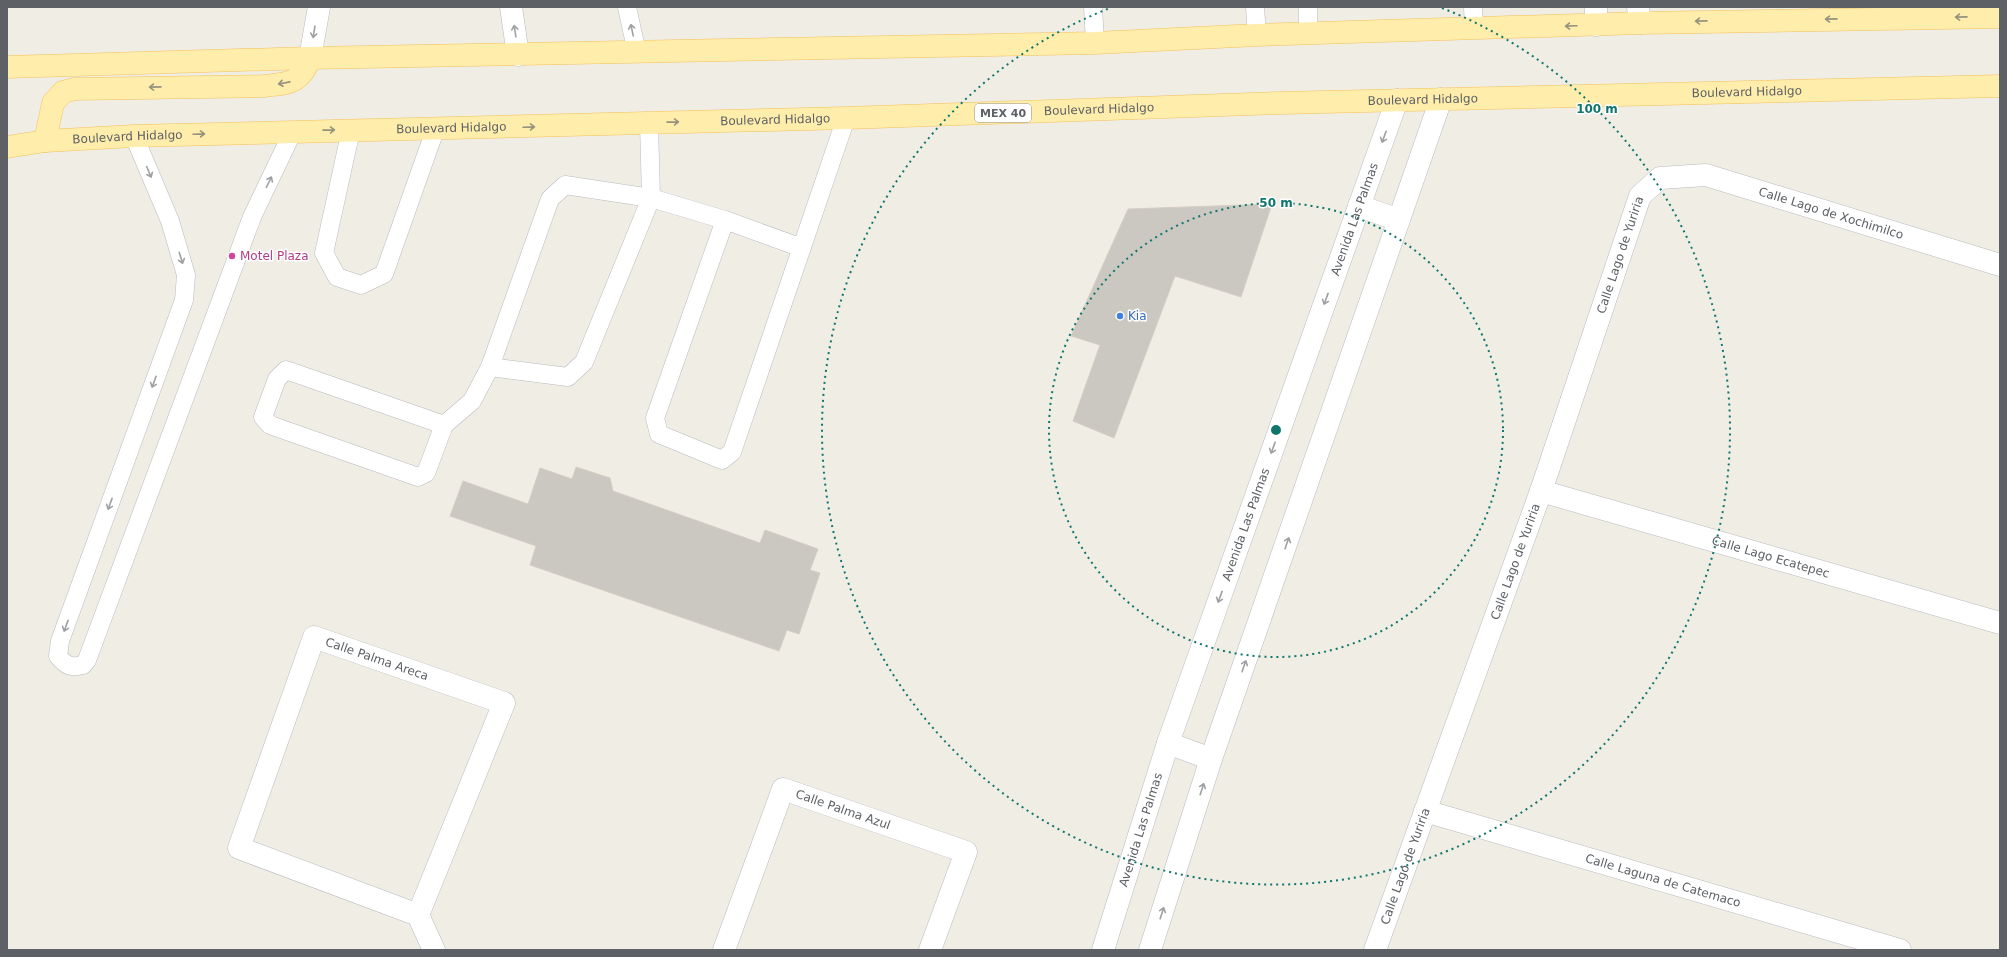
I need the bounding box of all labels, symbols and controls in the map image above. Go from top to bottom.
one-way arrow [1955,13,1968,21]
one-way arrow [1825,15,1838,23]
one-way arrow [1695,18,1708,25]
one-way arrow [1565,22,1578,29]
one-way arrow [628,24,636,37]
one-way arrow [310,25,318,38]
one-way arrow [511,25,519,38]
one-way arrow [278,79,291,87]
one-way arrow [149,83,162,91]
street label: Boulevard Hidalgo [1691,84,1802,100]
street label: Boulevard Hidalgo [1368,91,1478,108]
street label: Boulevard Hidalgo [1044,100,1154,118]
text: 100 m [1576,102,1618,116]
road number: MEX 40 [975,104,1031,122]
street label: Boulevard Hidalgo [720,111,830,128]
one-way arrow [666,118,679,126]
street label: Boulevard Hidalgo [396,120,507,136]
one-way arrow [522,123,535,130]
one-way arrow [322,127,335,134]
street label: Boulevard Hidalgo [72,128,183,146]
one-way arrow [192,130,205,138]
one-way arrow [1380,131,1387,144]
street label: Avenida Las Palmas [1328,161,1381,277]
one-way arrow [146,165,154,177]
one-way arrow [266,177,273,189]
street label: Calle Lago de Xochimilco [1757,184,1905,242]
street label: Calle Lago de Yuriria [1594,195,1646,315]
text: 50 m [1259,196,1293,210]
place label: Motel Plaza [240,249,309,263]
one-way arrow [178,251,185,264]
marker: Motel Plaza [227,251,237,261]
one-way arrow [1322,293,1329,306]
place label: Kia [1128,309,1147,323]
marker: Kia [1115,311,1125,321]
one-way arrow [150,375,157,388]
centre of rings [1269,423,1283,437]
one-way arrow [1269,441,1276,454]
street label: Avenida Las Palmas [1219,466,1272,583]
one-way arrow [105,498,113,510]
street label: Calle Lago de Yuriria [1488,501,1543,622]
street label: Calle Lago Ecatepec [1710,533,1831,581]
one-way arrow [1283,538,1291,550]
one-way arrow [1216,590,1223,603]
one-way arrow [61,620,69,632]
street label: Calle Palma Areca [324,635,430,683]
one-way arrow [1240,660,1248,672]
street label: Avenida Las Palmas [1116,771,1165,888]
one-way arrow [1199,783,1206,796]
street label: Calle Palma Azul [794,787,892,832]
street label: Calle Lago de Yuriria [1378,806,1433,926]
street label: Calle Laguna de Catemaco [1584,851,1742,910]
one-way arrow [1159,907,1166,920]

